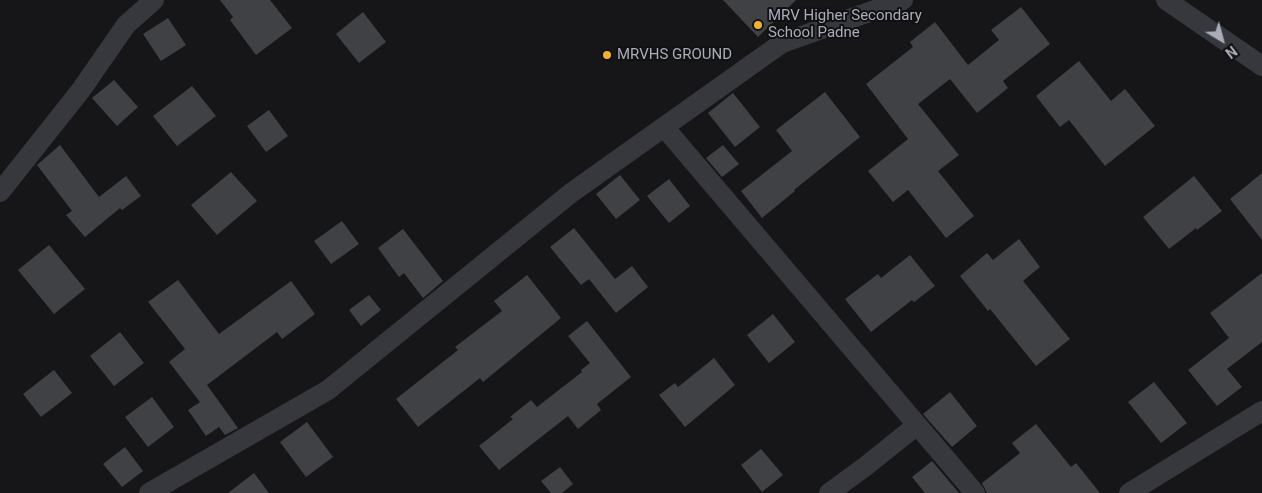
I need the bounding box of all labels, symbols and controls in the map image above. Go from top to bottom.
place label: MRV Higher Secondary School Padne [768,7,922,42]
north arrow [1197,15,1247,65]
marker: MRV Higher Secondary School Padne [752,19,764,31]
text: N [1222,43,1240,61]
place label: MRVHS GROUND [617,46,732,64]
marker: MRVHS GROUND [601,49,613,61]

